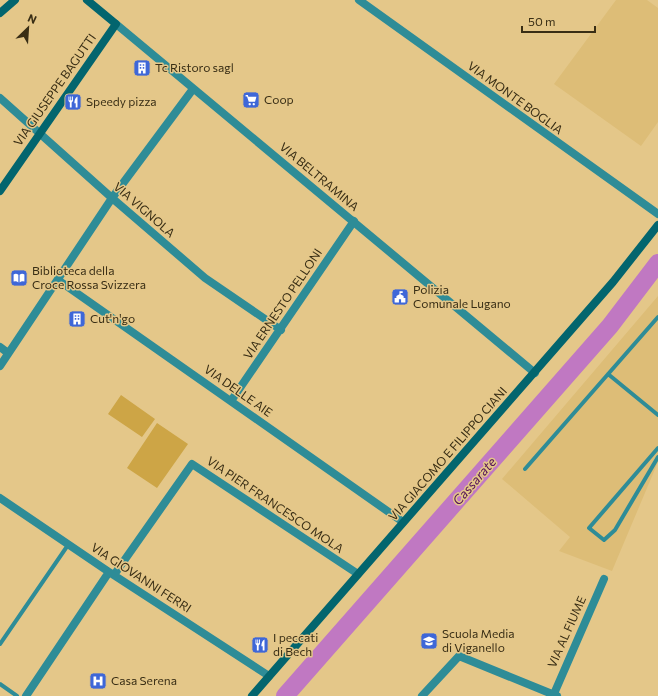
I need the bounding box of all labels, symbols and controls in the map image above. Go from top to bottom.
north arrow [8,8,48,48]
scale bar [522,8,595,34]
text: N [26,11,39,26]
text: 50 m [528,14,556,28]
street label: VIA GIUSEPPE BAGUTTI [10,31,98,148]
building icon: Tc Ristoro sagl [132,58,152,78]
street label: VIA MONTE BOGLIA [465,58,566,136]
place label: Tc Ristoro sagl [155,60,234,74]
supermarket icon: Coop [241,90,261,110]
restaurant icon: Speedy pizza [63,92,83,112]
place label: Coop [264,92,294,106]
place label: Speedy pizza [86,94,157,108]
street label: VIA BELTRAMINA [277,139,362,213]
street label: VIA VIGNOLA [111,179,178,240]
street label: VIA ERNESTO PELLONI [240,246,324,361]
place label: Biblioteca della Croce Rossa Svizzera [32,263,146,291]
library icon: Biblioteca della Croce Rossa Svizzera [9,268,29,288]
place label: Polizia Comunale Lugano [413,282,511,310]
public building icon: Polizia Comunale Lugano [390,287,410,307]
building icon: Cut'n'go [67,309,87,329]
place label: Cut'n'go [90,311,135,325]
street label: VIA DELLE AIE [202,361,275,419]
street label: VIA GIACOMO E FILIPPO CIANI [385,384,509,523]
street label: VIA PIER FRANCESCO MOLA [205,453,347,555]
water label: Cassarate [449,454,499,508]
street label: VIA GIOVANNI FERRI [89,540,194,615]
street label: VIA AL FIUME [544,594,588,670]
place label: Scuola Media di Viganello [442,626,515,654]
place label: I peccati di Bech [273,630,318,658]
school or university icon: Scuola Media di Viganello [419,631,439,651]
restaurant icon: I peccati di Bech [250,635,270,655]
hospital icon: Casa Serena [88,671,108,691]
place label: Casa Serena [111,673,177,687]

